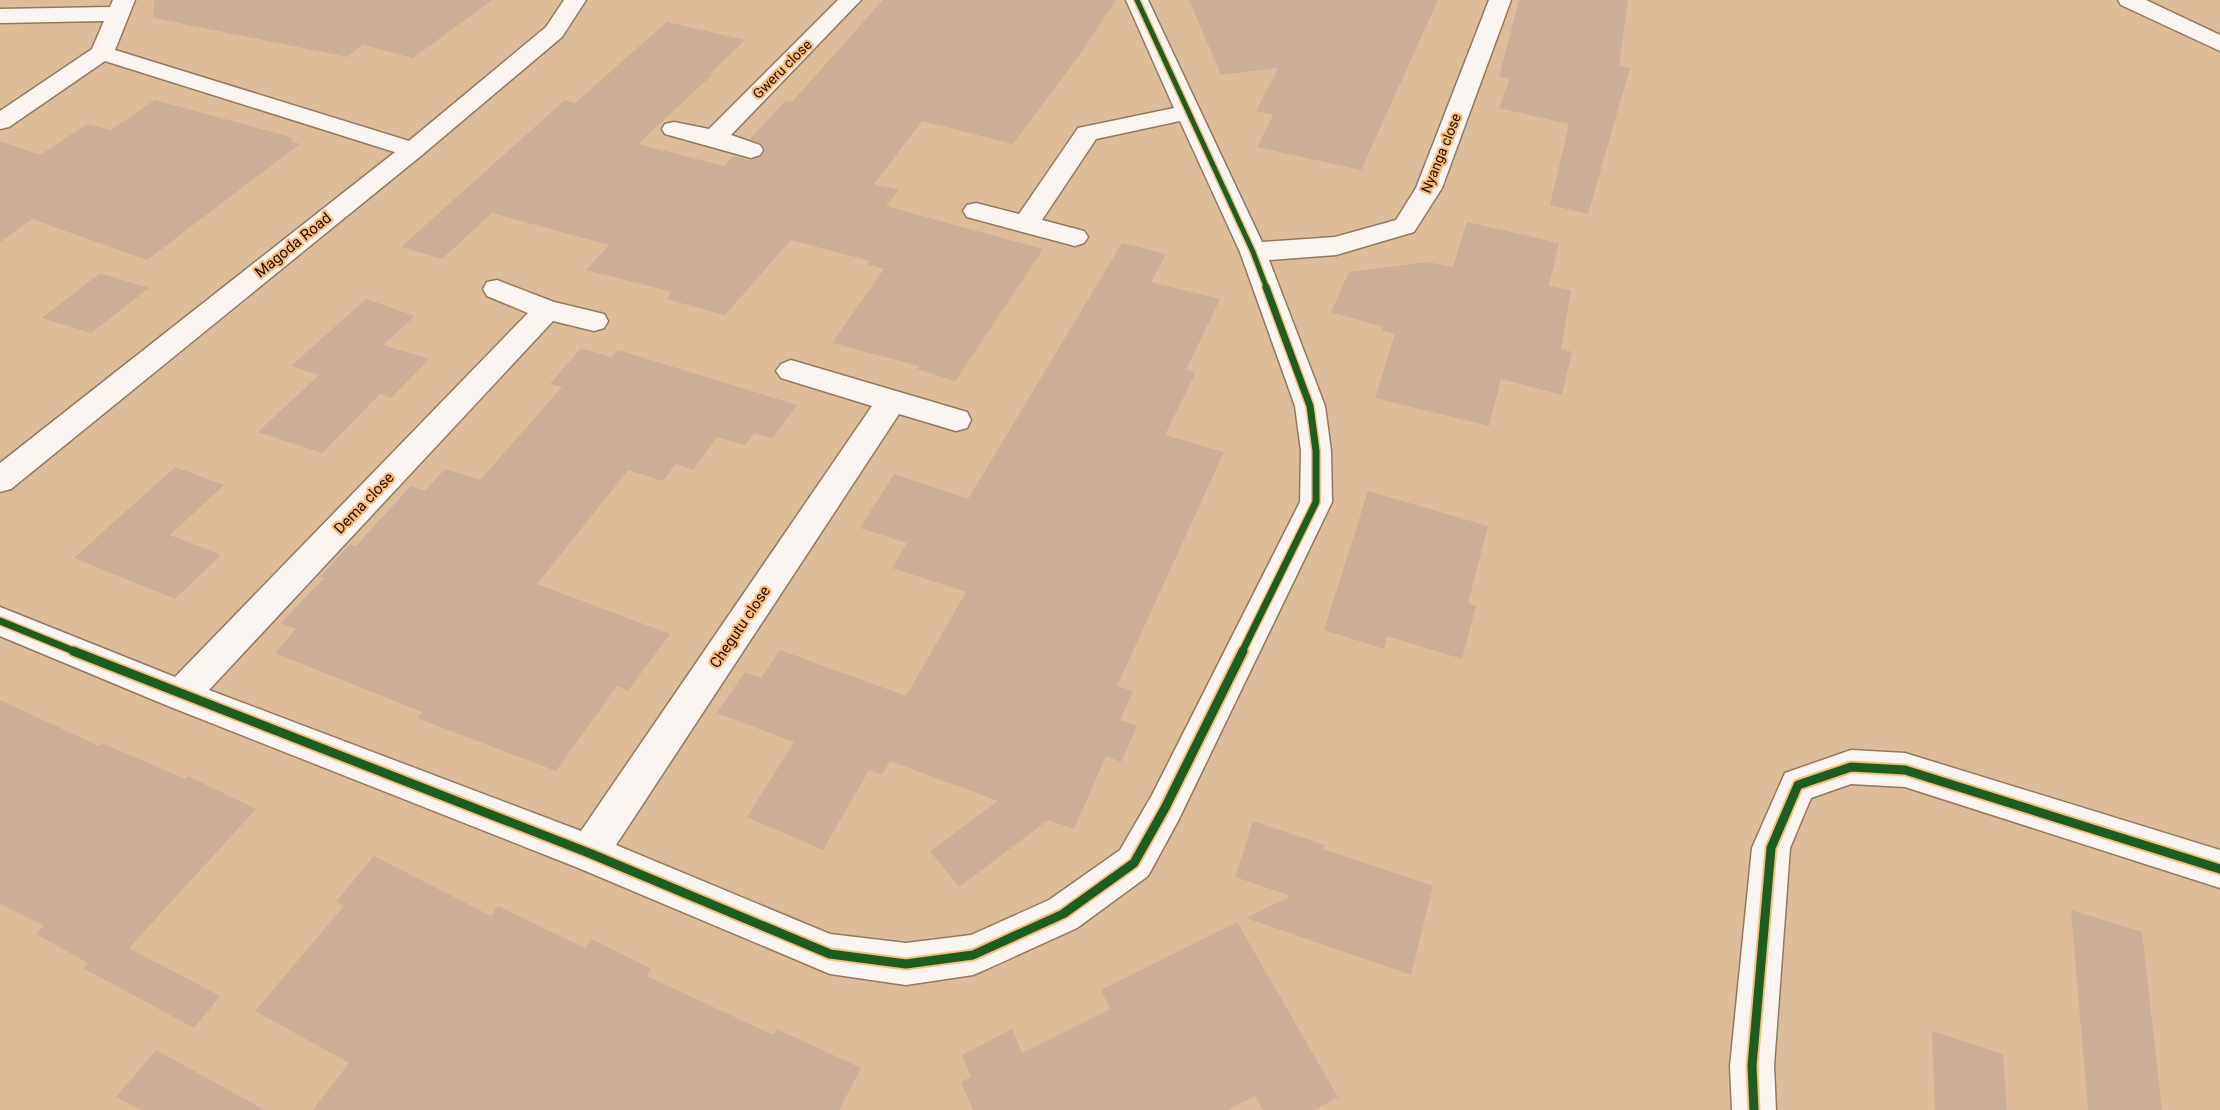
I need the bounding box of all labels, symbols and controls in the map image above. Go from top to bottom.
street label: Gweru close [749,36,815,102]
street label: Nyanga close [1418,111,1464,195]
street label: Magoda Road [251,209,335,281]
street label: Dema close [330,468,398,538]
street label: Chegutu close [706,582,774,672]

